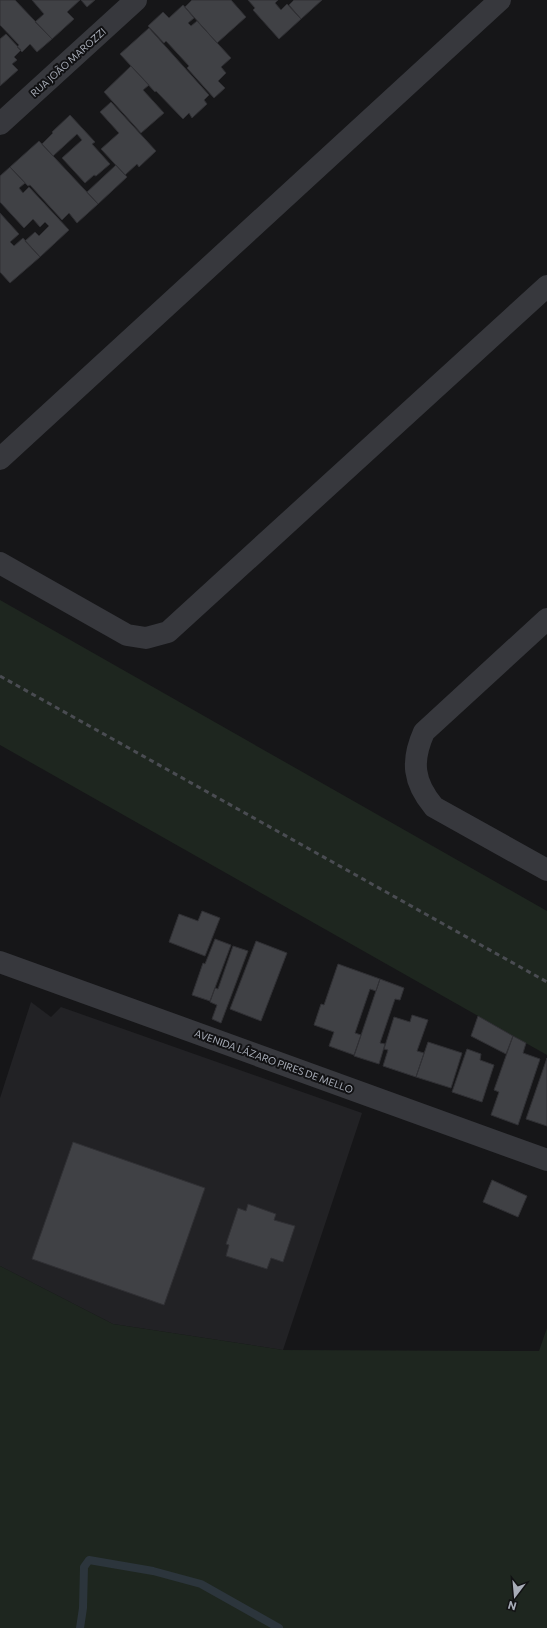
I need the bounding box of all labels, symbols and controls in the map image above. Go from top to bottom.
street label: RUA JOÃO MAROZZI [28,25,108,99]
street label: AVENIDA LÁZARO PIRES DE MELLO [193,1027,355,1095]
north arrow [495,1576,535,1616]
text: N [506,1599,518,1613]

